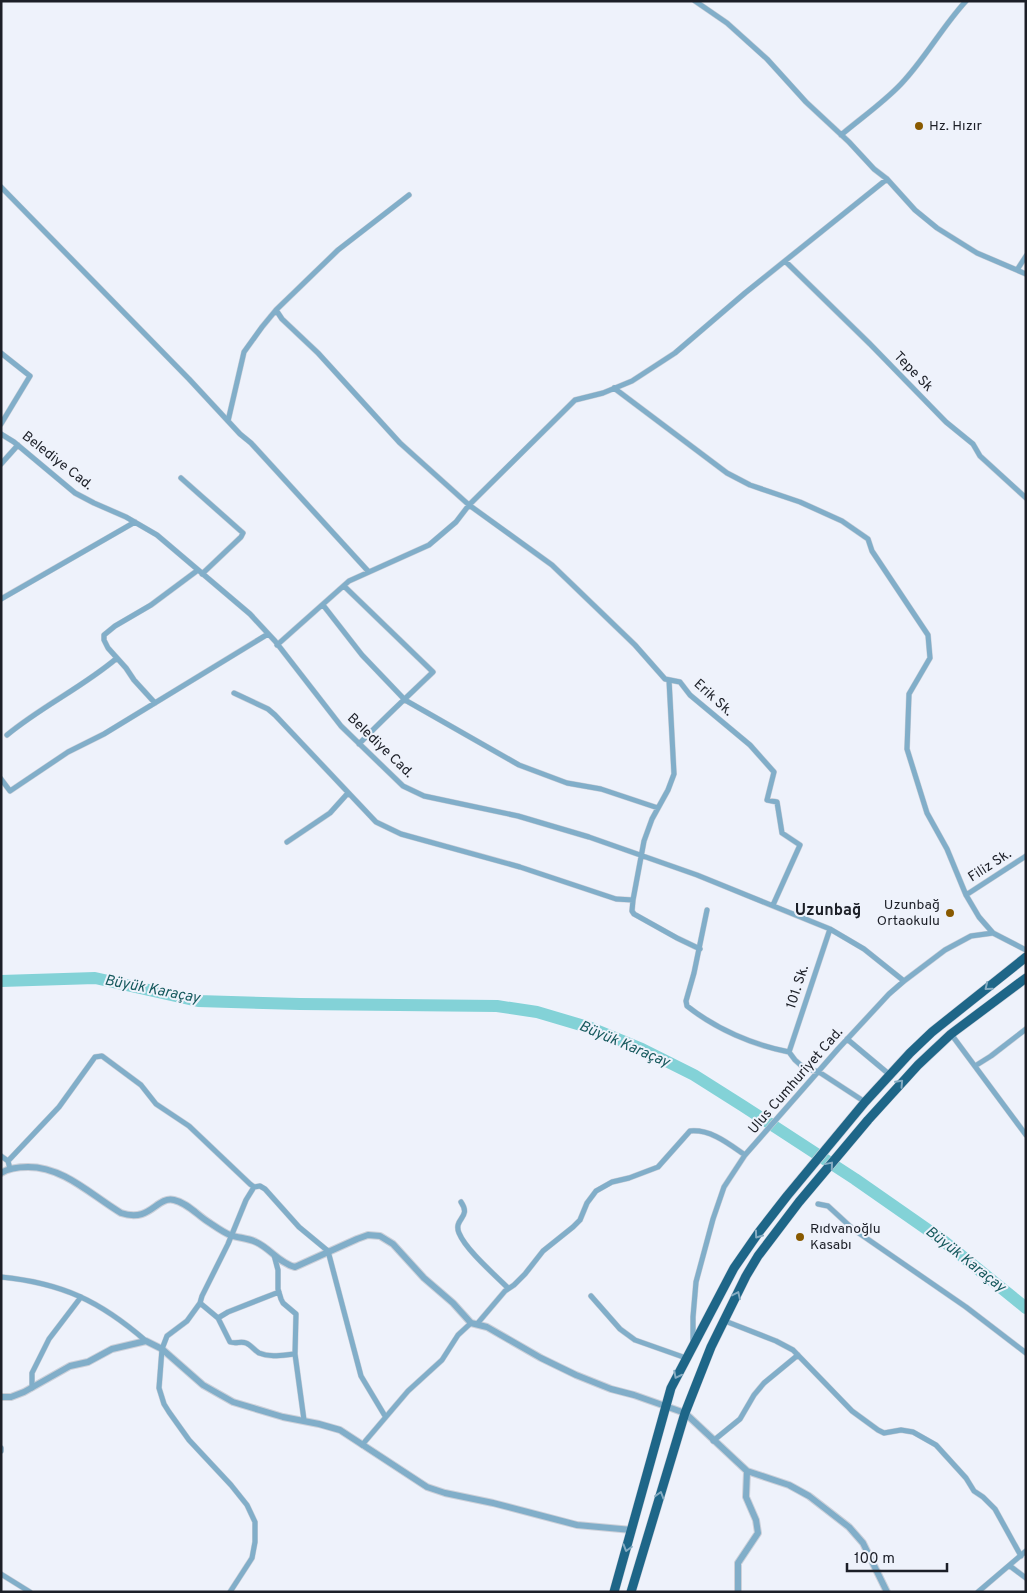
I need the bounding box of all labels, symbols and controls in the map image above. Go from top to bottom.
place label: Hz. Hızır [929,118,982,135]
marker: Hz. Hızır [913,120,925,132]
street label: Tepe Sk [890,348,936,396]
street label: Belediye Cad. [18,428,96,494]
street label: Erik Sk. [690,676,736,720]
street label: Belediye Cad. [343,710,417,782]
street label: Filiz Sk. [965,846,1015,886]
place label: Uzunbağ Ortaokulu [877,897,940,930]
district label: Uzunbağ [795,901,861,921]
marker: Uzunbağ Ortaokulu [944,907,956,919]
street label: 101. Sk. [783,963,813,1011]
water label: Büyük Karaçay [103,971,203,1009]
one-way arrow [985,982,994,990]
water label: Büyük Karaçay [576,1017,673,1073]
street label: Ulus Cumhuriyet Cad. [745,1024,847,1138]
one-way arrow [895,1080,904,1089]
one-way arrow [825,1161,834,1170]
place label: Rıdvanoğlu Kasabı [810,1221,881,1254]
water label: Büyük Karaçay [921,1223,1010,1298]
one-way arrow [754,1229,764,1238]
marker: Rıdvanoğlu Kasabı [794,1231,806,1243]
one-way arrow [731,1291,742,1300]
one-way arrow [673,1370,683,1379]
one-way arrow [654,1491,664,1499]
scale bar [847,1540,947,1572]
one-way arrow [622,1543,632,1551]
text: 100 m [854,1550,895,1569]

